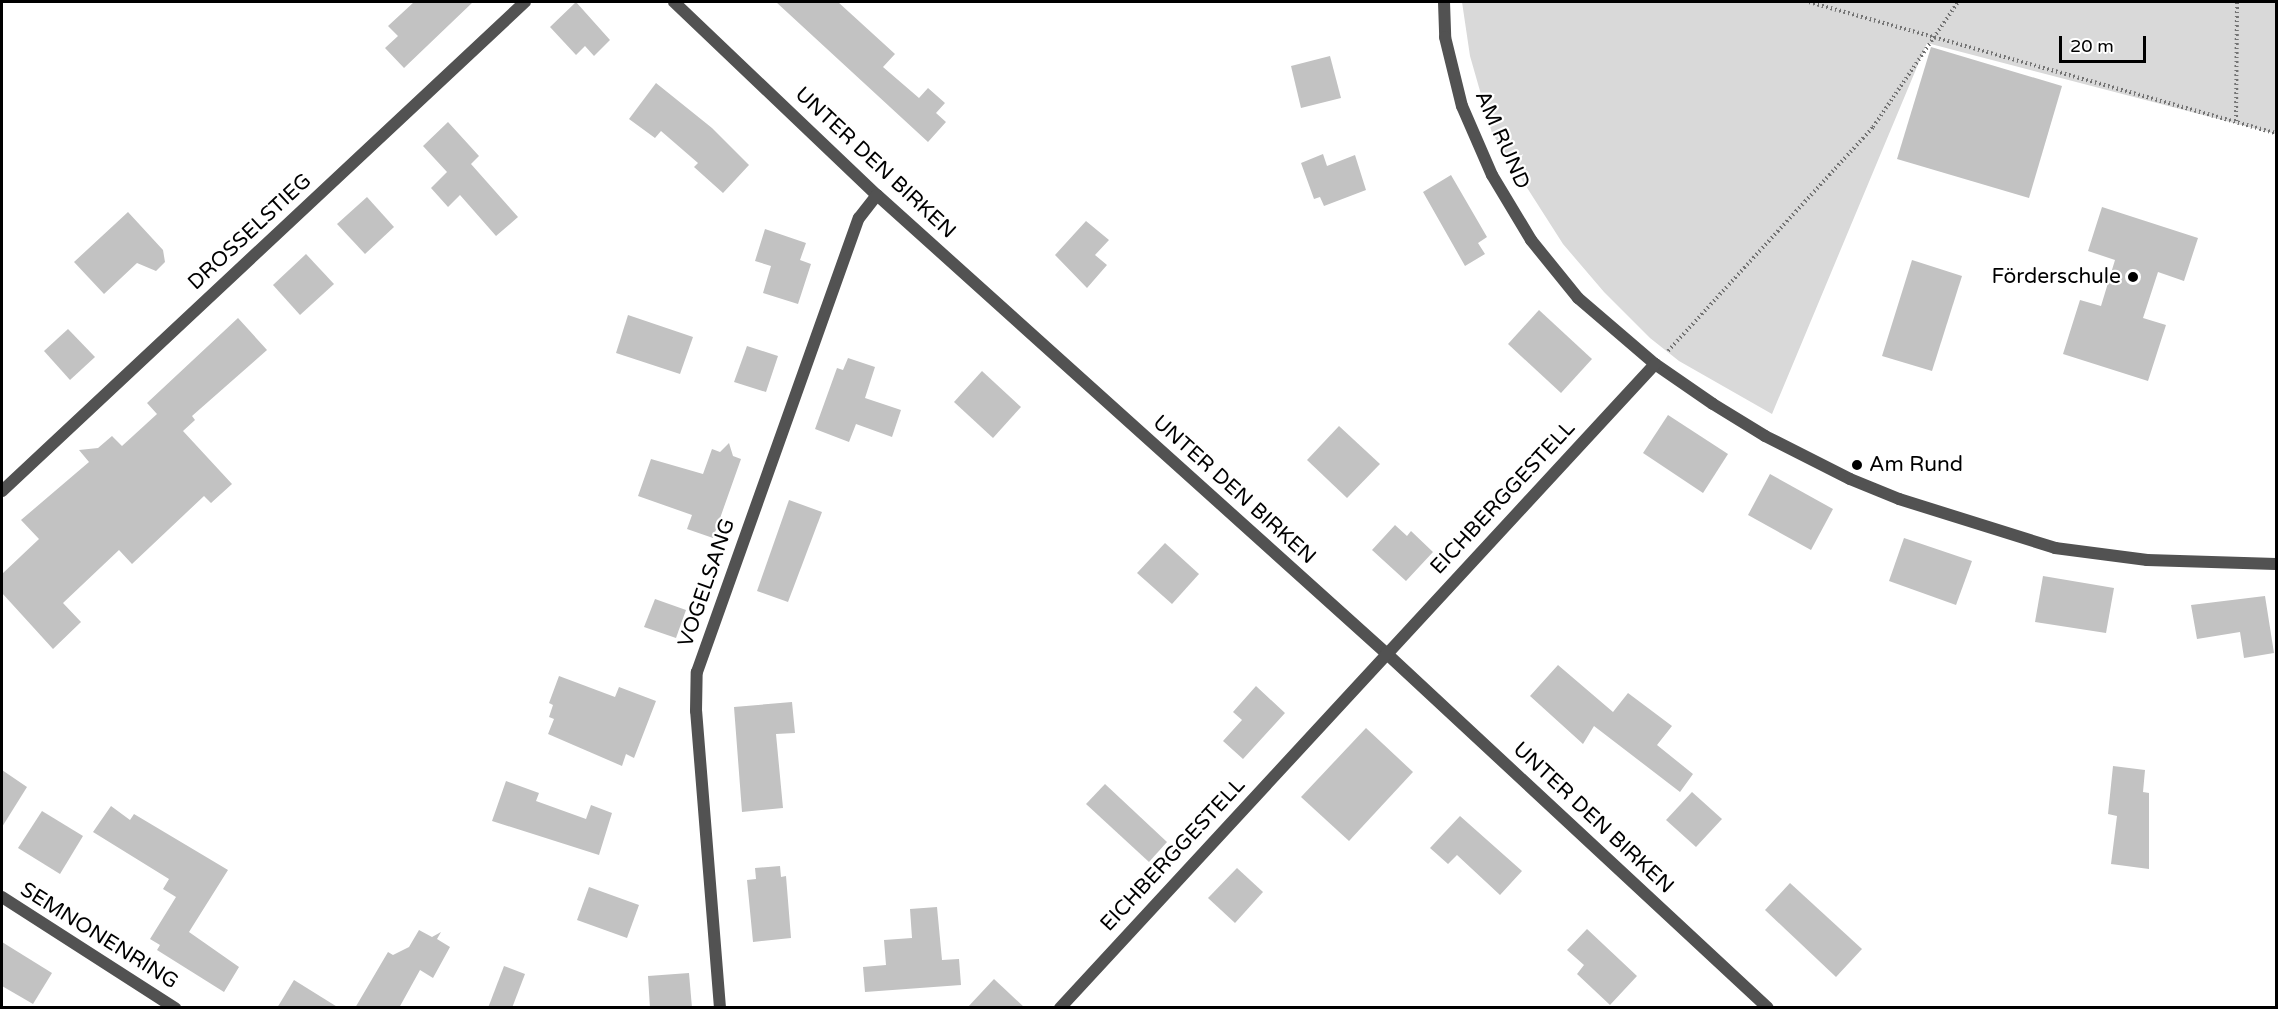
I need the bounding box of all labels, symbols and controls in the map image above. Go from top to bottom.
scale bar [2062,24,2149,62]
text: 20 m [2070,35,2114,57]
street label: UNTER DEN BIRKEN [789,82,961,244]
street label: AM RUND [1469,87,1535,193]
street label: DROSSELSTIEG [183,168,317,296]
place label: Förderschule [1992,264,2121,290]
marker: Förderschule [2126,270,2140,284]
street label: UNTER DEN BIRKEN [1147,410,1321,570]
street label: EICHBERGGESTELL [1425,416,1581,580]
place label: Am Rund [1869,452,1963,478]
marker: Am Rund [1850,458,1864,472]
street label: VOGELSANG [673,515,741,651]
street label: UNTER DEN BIRKEN [1507,737,1679,899]
street label: EICHBERGGESTELL [1095,773,1251,937]
street label: SEMNONENRING [15,877,183,995]

